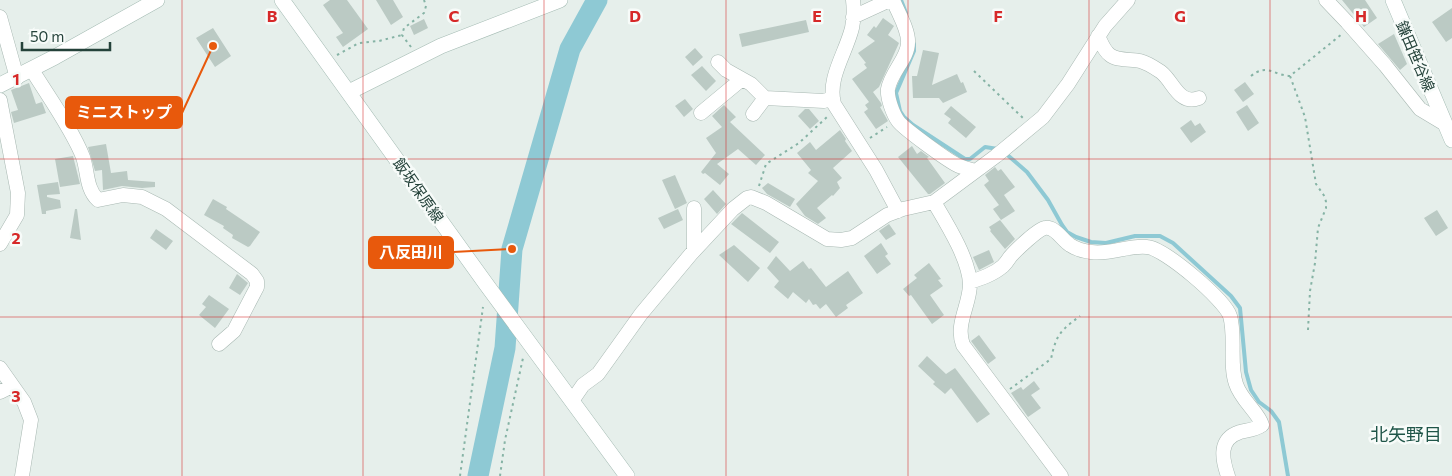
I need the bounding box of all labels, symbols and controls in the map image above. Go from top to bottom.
text: B [267,6,278,25]
text: C [449,6,460,25]
text: D [629,6,641,25]
text: E [812,6,822,25]
text: F [993,6,1003,25]
text: G [1174,6,1186,25]
text: H [1355,6,1367,25]
street label: 鎌田笹谷線 [1393,18,1439,94]
scale bar [22,20,110,52]
text: 50 m [30,27,64,45]
text: 1 [12,69,20,88]
callout: ミニストップ [66,97,182,128]
text: ミニストップ [76,102,172,121]
street label: 飯坂保原線 [390,154,448,226]
text: 2 [11,228,21,247]
callout: 八反田川 [369,237,453,268]
text: 八反田川 [379,242,443,261]
text: 3 [11,386,21,405]
district label: 北矢野目 [1370,423,1442,445]

